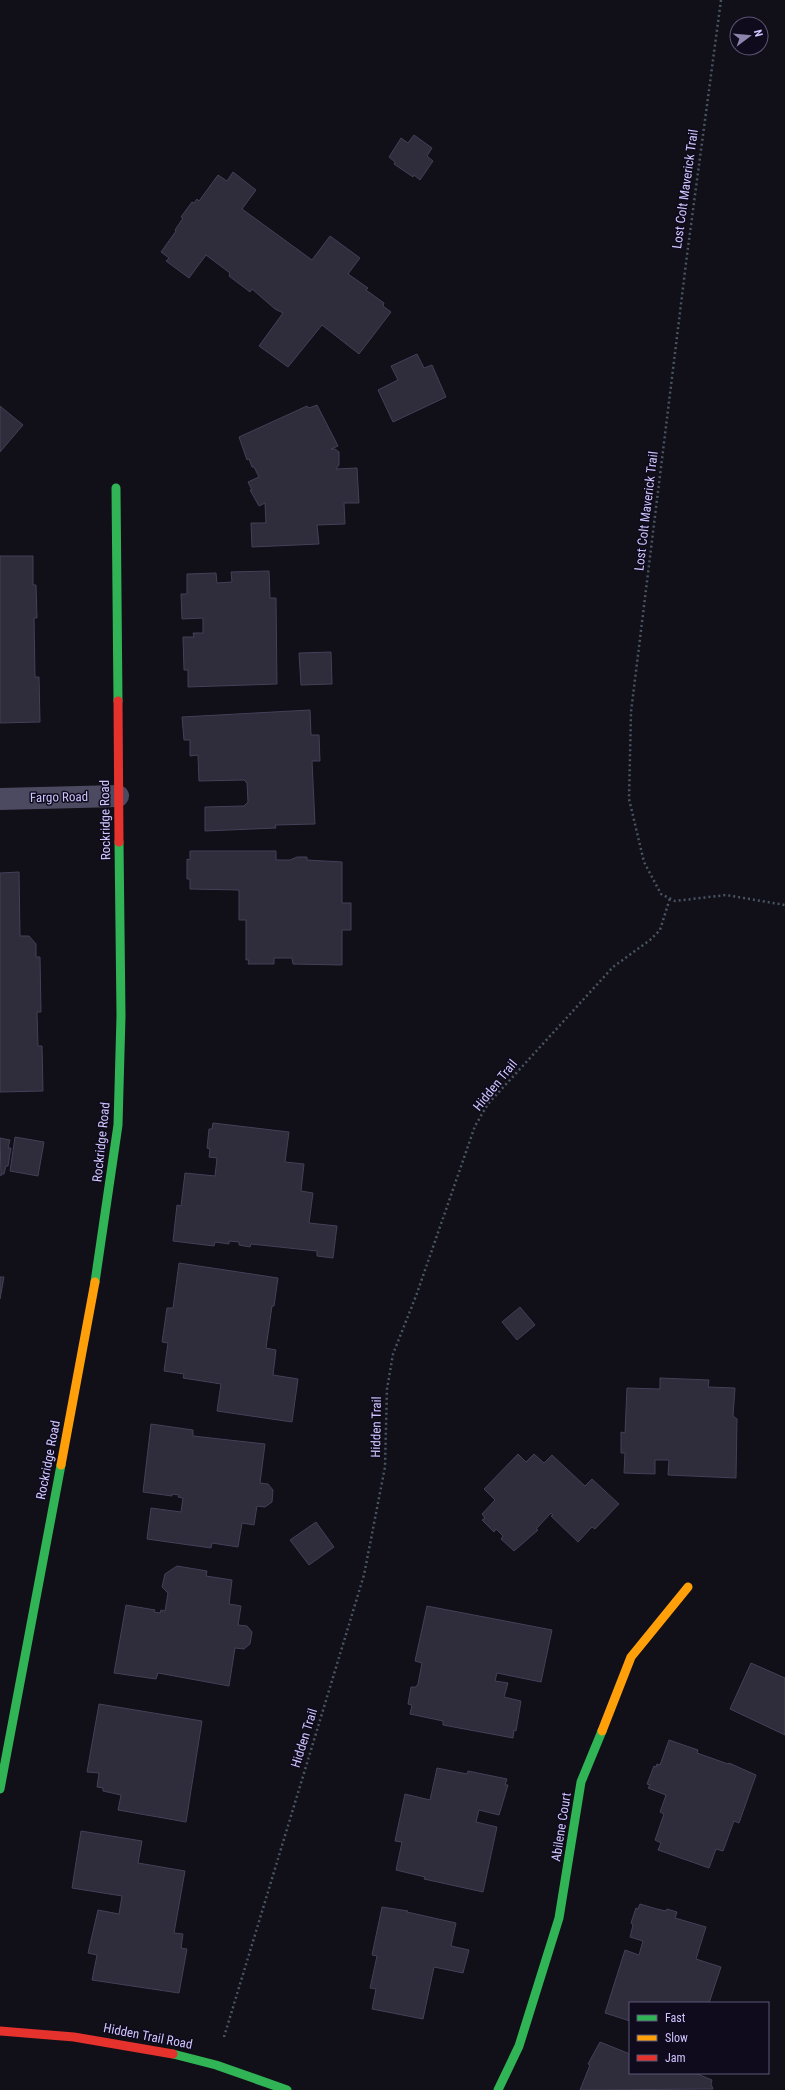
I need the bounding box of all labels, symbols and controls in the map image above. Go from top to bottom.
north arrow [729,16,769,56]
text: N [751,28,765,39]
street label: Lost Colt Maverick Trail [669,128,701,250]
street label: Lost Colt Maverick Trail [631,450,661,572]
street label: Rockridge Road [97,780,113,860]
street label: Fargo Road [30,789,88,805]
street label: Hidden Trail [470,1056,520,1114]
street label: Rockridge Road [89,1101,113,1183]
street label: Hidden Trail [368,1396,384,1458]
street label: Rockridge Road [33,1419,63,1501]
street label: Hidden Trail [288,1707,320,1769]
street label: Abilene Court [548,1791,574,1863]
legend [629,2002,769,2074]
text: Fast [665,2011,686,2025]
street label: Hidden Trail Road [102,2020,194,2052]
text: Slow [665,2031,688,2045]
text: Jam [665,2051,686,2065]

